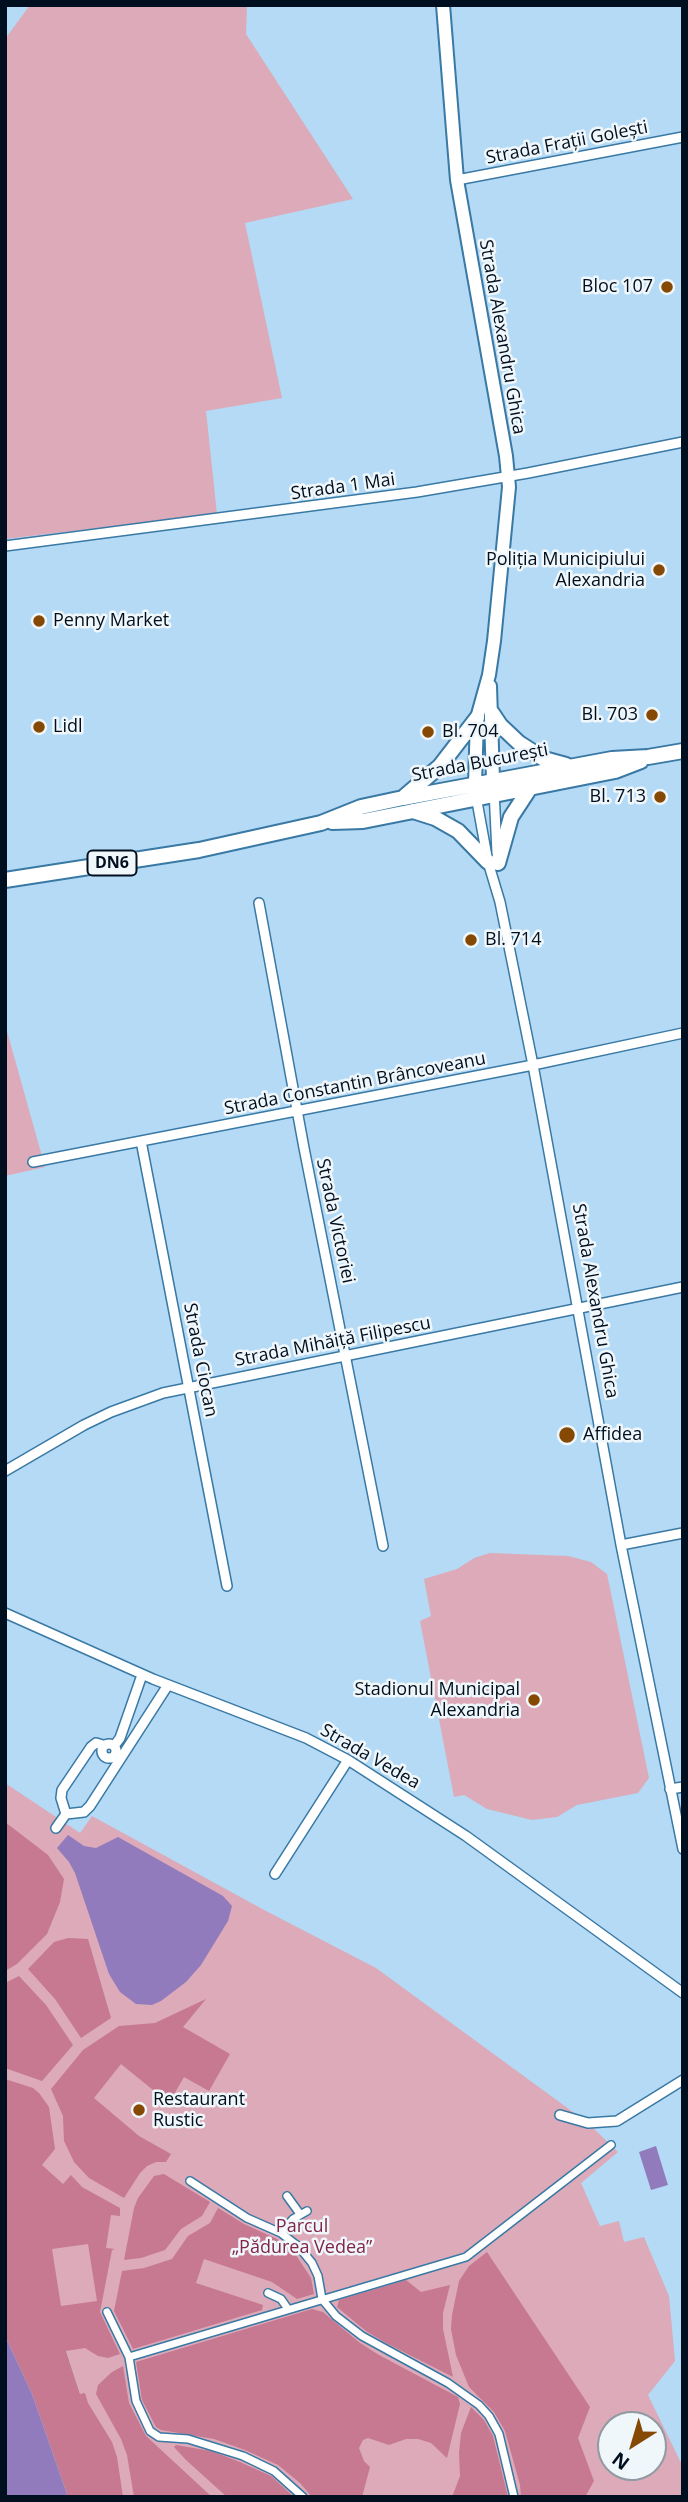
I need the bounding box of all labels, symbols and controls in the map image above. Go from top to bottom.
street label: Strada Frații Golești [484,117,650,169]
street label: Strada Alexandru Ghica [474,238,530,436]
place label: Bloc 107 [582,276,653,298]
marker: Bloc 107 [659,279,675,295]
street label: Strada 1 Mai [289,469,397,505]
place label: Poliția Municipiului Alexandria [486,549,645,592]
marker: Poliția Municipiului Alexandria [651,562,667,578]
place label: Penny Market [53,610,169,632]
marker: Penny Market [31,613,47,629]
place label: Bl. 703 [582,704,638,726]
marker: Bl. 703 [644,707,660,723]
place label: Lidl [53,716,82,738]
marker: Lidl [31,719,47,735]
place label: Bl. 704 [442,721,498,743]
marker: Bl. 704 [420,724,436,740]
street label: Strada București [410,739,550,787]
place label: Bl. 713 [590,786,646,808]
marker: Bl. 713 [652,789,668,805]
road number: DN6 [88,850,136,876]
place label: Bl. 714 [485,929,541,951]
marker: Bl. 714 [463,932,479,948]
street label: Strada Constantin Brâncoveanu [222,1048,488,1120]
street label: Strada Victoriei [311,1157,359,1285]
street label: Strada Alexandru Ghica [567,1202,623,1400]
street label: Strada Ciocan [178,1301,222,1419]
street label: Strada Mihăiță Filipescu [233,1312,433,1372]
place label: Affidea [583,1424,642,1446]
marker: Affidea [557,1425,577,1445]
place label: Stadionul Municipal Alexandria [354,1679,520,1722]
marker: Stadionul Municipal Alexandria [526,1692,542,1708]
street label: Strada Vedea [316,1720,424,1794]
place label: Restaurant Rustic [153,2089,245,2132]
marker: Restaurant Rustic [131,2102,147,2118]
park label: Parcul „Pădurea Vedea” [232,2216,372,2258]
north arrow [597,2411,667,2481]
text: N [607,2446,635,2476]

